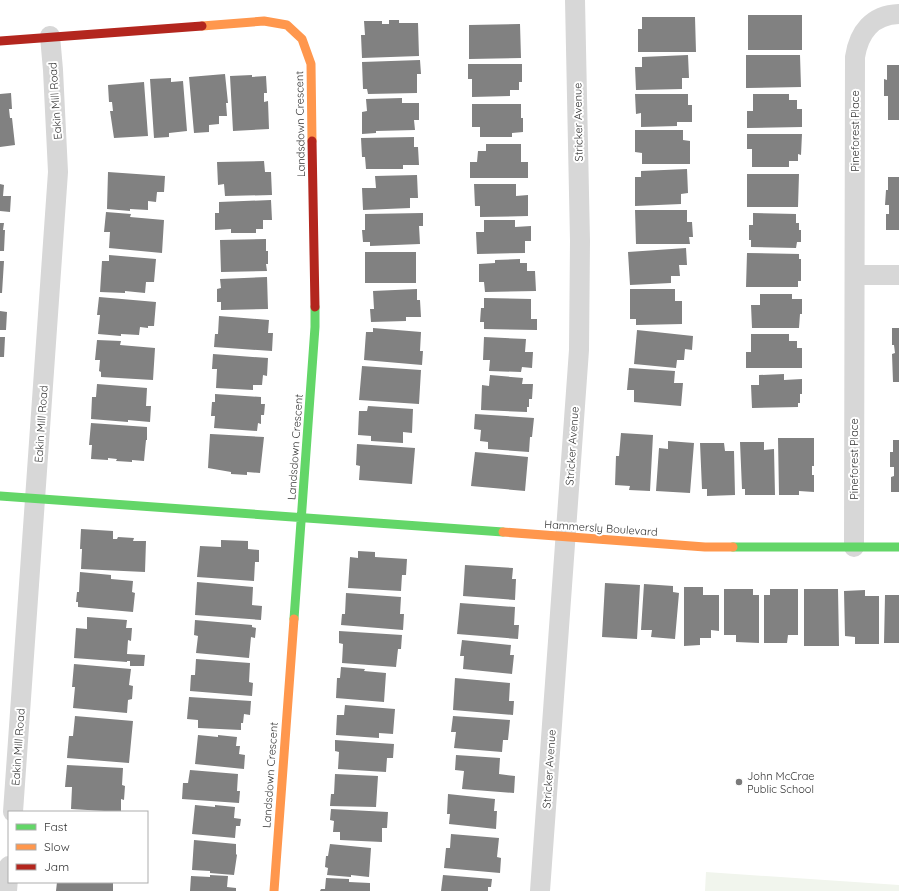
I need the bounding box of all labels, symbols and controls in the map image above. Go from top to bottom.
street label: Eakin Mill Road [45,62,65,140]
street label: Landsdown Crescent [292,71,308,177]
street label: Stricker Avenue [570,82,586,162]
street label: Pineforest Place [848,90,862,172]
street label: Eakin Mill Road [31,385,51,463]
street label: Landsdown Crescent [284,393,306,500]
street label: Stricker Avenue [562,406,582,486]
street label: Pineforest Place [847,418,861,500]
street label: Hammersly Boulevard [544,517,658,539]
street label: Eakin Mill Road [8,708,28,786]
street label: Landsdown Crescent [259,721,281,828]
street label: Stricker Avenue [539,729,559,809]
place label: John McCrae Public School [747,769,815,796]
marker: John McCrae Public School [734,777,744,787]
legend [8,811,148,883]
text: Fast [44,819,68,834]
text: Slow [44,839,70,854]
text: Jam [44,859,69,874]

